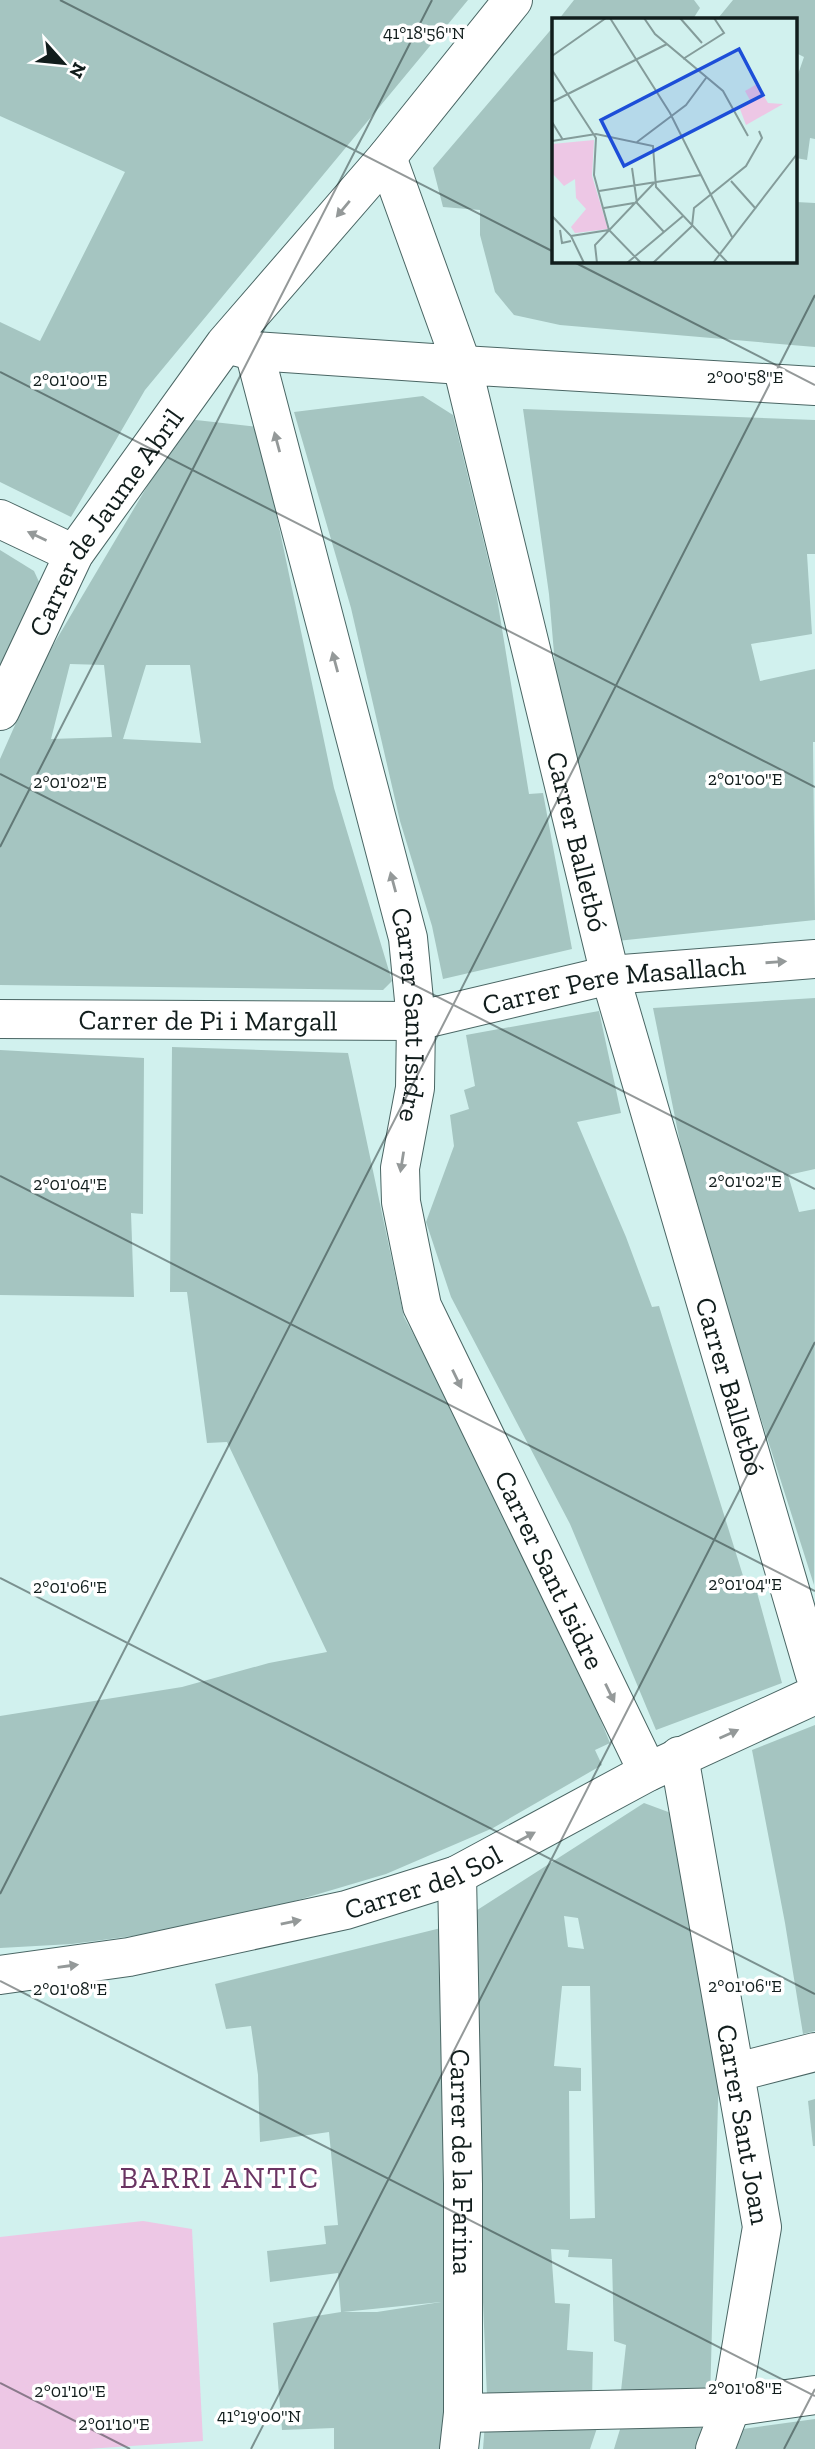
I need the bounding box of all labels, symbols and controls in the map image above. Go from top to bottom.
inset map [552,18,798,262]
text: 41°18'56"N [383,22,465,44]
north arrow [28,28,98,98]
text: N [64,59,91,82]
one-way arrow [335,200,351,218]
text: 2°00'58"E [707,366,783,388]
text: 2°01'00"E [33,369,107,391]
street label: Carrer de Jaume Abril [21,402,190,641]
one-way arrow [272,431,282,452]
one-way arrow [27,531,47,542]
one-way arrow [329,651,340,673]
street label: Carrer Balletbó [540,748,615,935]
text: 2°01'00"E [708,768,782,790]
text: 2°01'02"E [33,771,107,793]
one-way arrow [387,871,398,893]
street label: Carrer Sant Isidre [384,904,432,1125]
street label: Carrer Pere Masallach [479,948,747,1021]
one-way arrow [765,957,787,968]
street label: Carrer de Pi i Margall [78,1003,338,1037]
one-way arrow [396,1151,407,1173]
text: 2°01'02"E [708,1170,782,1192]
text: 2°01'04"E [33,1173,107,1195]
street label: Carrer Balletbó [689,1293,772,1479]
one-way arrow [452,1369,463,1389]
street label: Carrer Sant Isidre [488,1465,612,1674]
text: 2°01'04"E [708,1573,782,1595]
text: 2°01'06"E [33,1576,107,1598]
one-way arrow [605,1683,616,1703]
one-way arrow [719,1728,739,1740]
one-way arrow [517,1831,536,1843]
street label: Carrer del Sol [340,1838,507,1926]
one-way arrow [280,1917,302,1928]
one-way arrow [57,1960,79,1971]
text: 2°01'06"E [708,1975,782,1997]
text: 2°01'08"E [33,1978,107,2000]
street label: Carrer Sant Joan [710,2022,778,2227]
street label: Carrer de la Farina [444,2049,480,2276]
district label: BARRI ANTIC [120,2160,320,2196]
text: 2°01'08"E [708,2377,782,2399]
text: 2°01'10"E [34,2380,106,2402]
text: 41°19'00"N [217,2405,301,2427]
text: 2°01'10"E [78,2413,150,2435]

